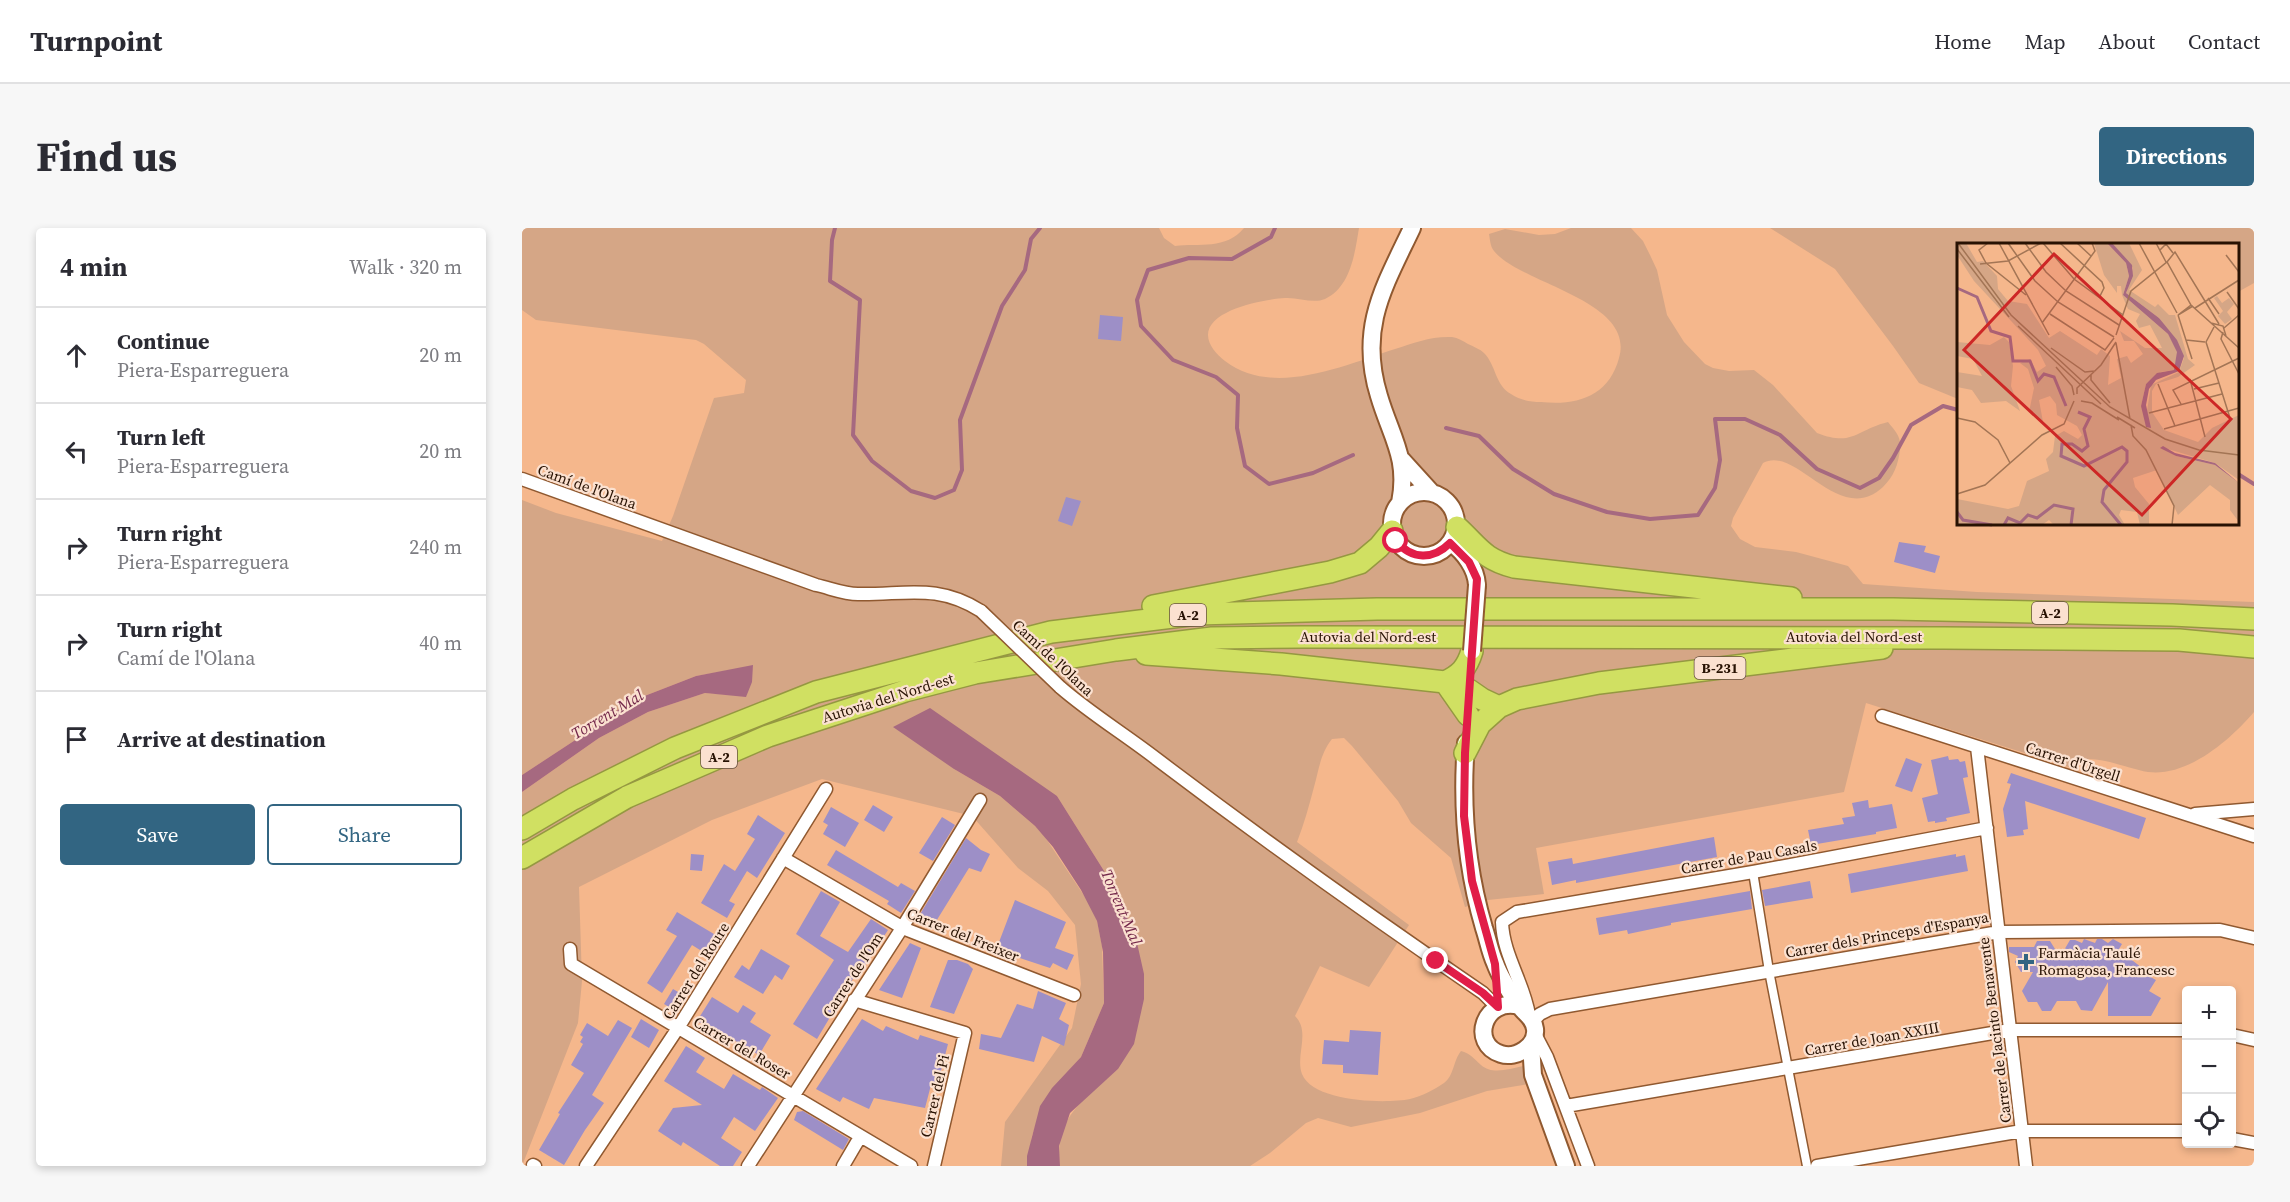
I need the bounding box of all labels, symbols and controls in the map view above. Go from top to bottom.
text: Turnpoint [30,22,162,60]
text: Home [1934,27,1992,56]
text: Map [2025,27,2066,56]
text: About [2099,27,2155,56]
text: Contact [2188,27,2260,56]
text: Find us [36,127,177,185]
button: Directions [2099,127,2254,186]
inset map [1957,243,2239,525]
text: 4 min [60,249,127,285]
text: Walk · 320 m [349,253,462,281]
text: Continue [117,326,210,356]
icon: ahead [60,339,93,372]
text: 20 m [419,341,462,369]
text: Piera-Esparreguera [117,356,289,384]
text: Turn left [117,422,205,452]
icon: left [60,435,93,468]
text: 20 m [419,437,462,465]
text: Piera-Esparreguera [117,452,289,480]
street label: Camí de l'Olana [535,459,640,514]
text: Turn right [117,518,222,548]
route start [1382,527,1408,553]
icon: right [60,531,93,564]
text: 240 m [409,533,462,561]
text: Piera-Esparreguera [117,548,289,576]
road number: A-2 [2032,602,2068,624]
road number: A-2 [1170,604,1206,626]
text: Turn right [117,614,222,644]
street label: Camí de l'Olana [1008,615,1099,701]
street label: Autovia del Nord-est [1300,626,1436,647]
street label: Autovia del Nord-est [1786,626,1922,647]
icon: right [60,627,93,660]
text: 40 m [419,629,462,657]
text: Camí de l'Olana [117,644,255,672]
road number: B-231 [1694,657,1746,679]
street label: Autovia del Nord-est [820,668,956,727]
water label: Torrent Mal [567,684,648,744]
icon: arrive [60,723,93,756]
text: Arrive at destination [117,724,326,754]
street label: Carrer d'Urgell [2023,736,2124,787]
road number: A-2 [701,746,737,768]
button: Save [60,804,255,865]
button: Share [267,804,462,865]
street label: Carrer de Pau Casals [1679,834,1819,879]
water label: Torrent Mal [1096,866,1148,949]
street label: Carrer del Freixer [904,902,1023,967]
street label: Carrer dels Princeps d'Espanya [1784,906,1991,963]
street label: Carrer del Roure [657,918,734,1024]
street label: Carrer de l'Om [817,928,888,1021]
street label: Carrer de Jacinto Benavente [1973,936,2016,1124]
place label: Farmàcia Taulé Romagosa, Francesc [2038,942,2175,980]
route end [1422,947,1448,973]
marker: Farmàcia Taulé Romagosa, Francesc [2019,955,2033,969]
map controls [2182,986,2236,1148]
button: + [2182,986,2236,1040]
street label: Carrer del Roser [690,1011,795,1084]
street label: Carrer de Joan XXIII [1803,1016,1941,1061]
button: − [2182,1040,2236,1094]
street label: Carrer del Pi [915,1052,954,1139]
button: locate [2182,1094,2236,1148]

